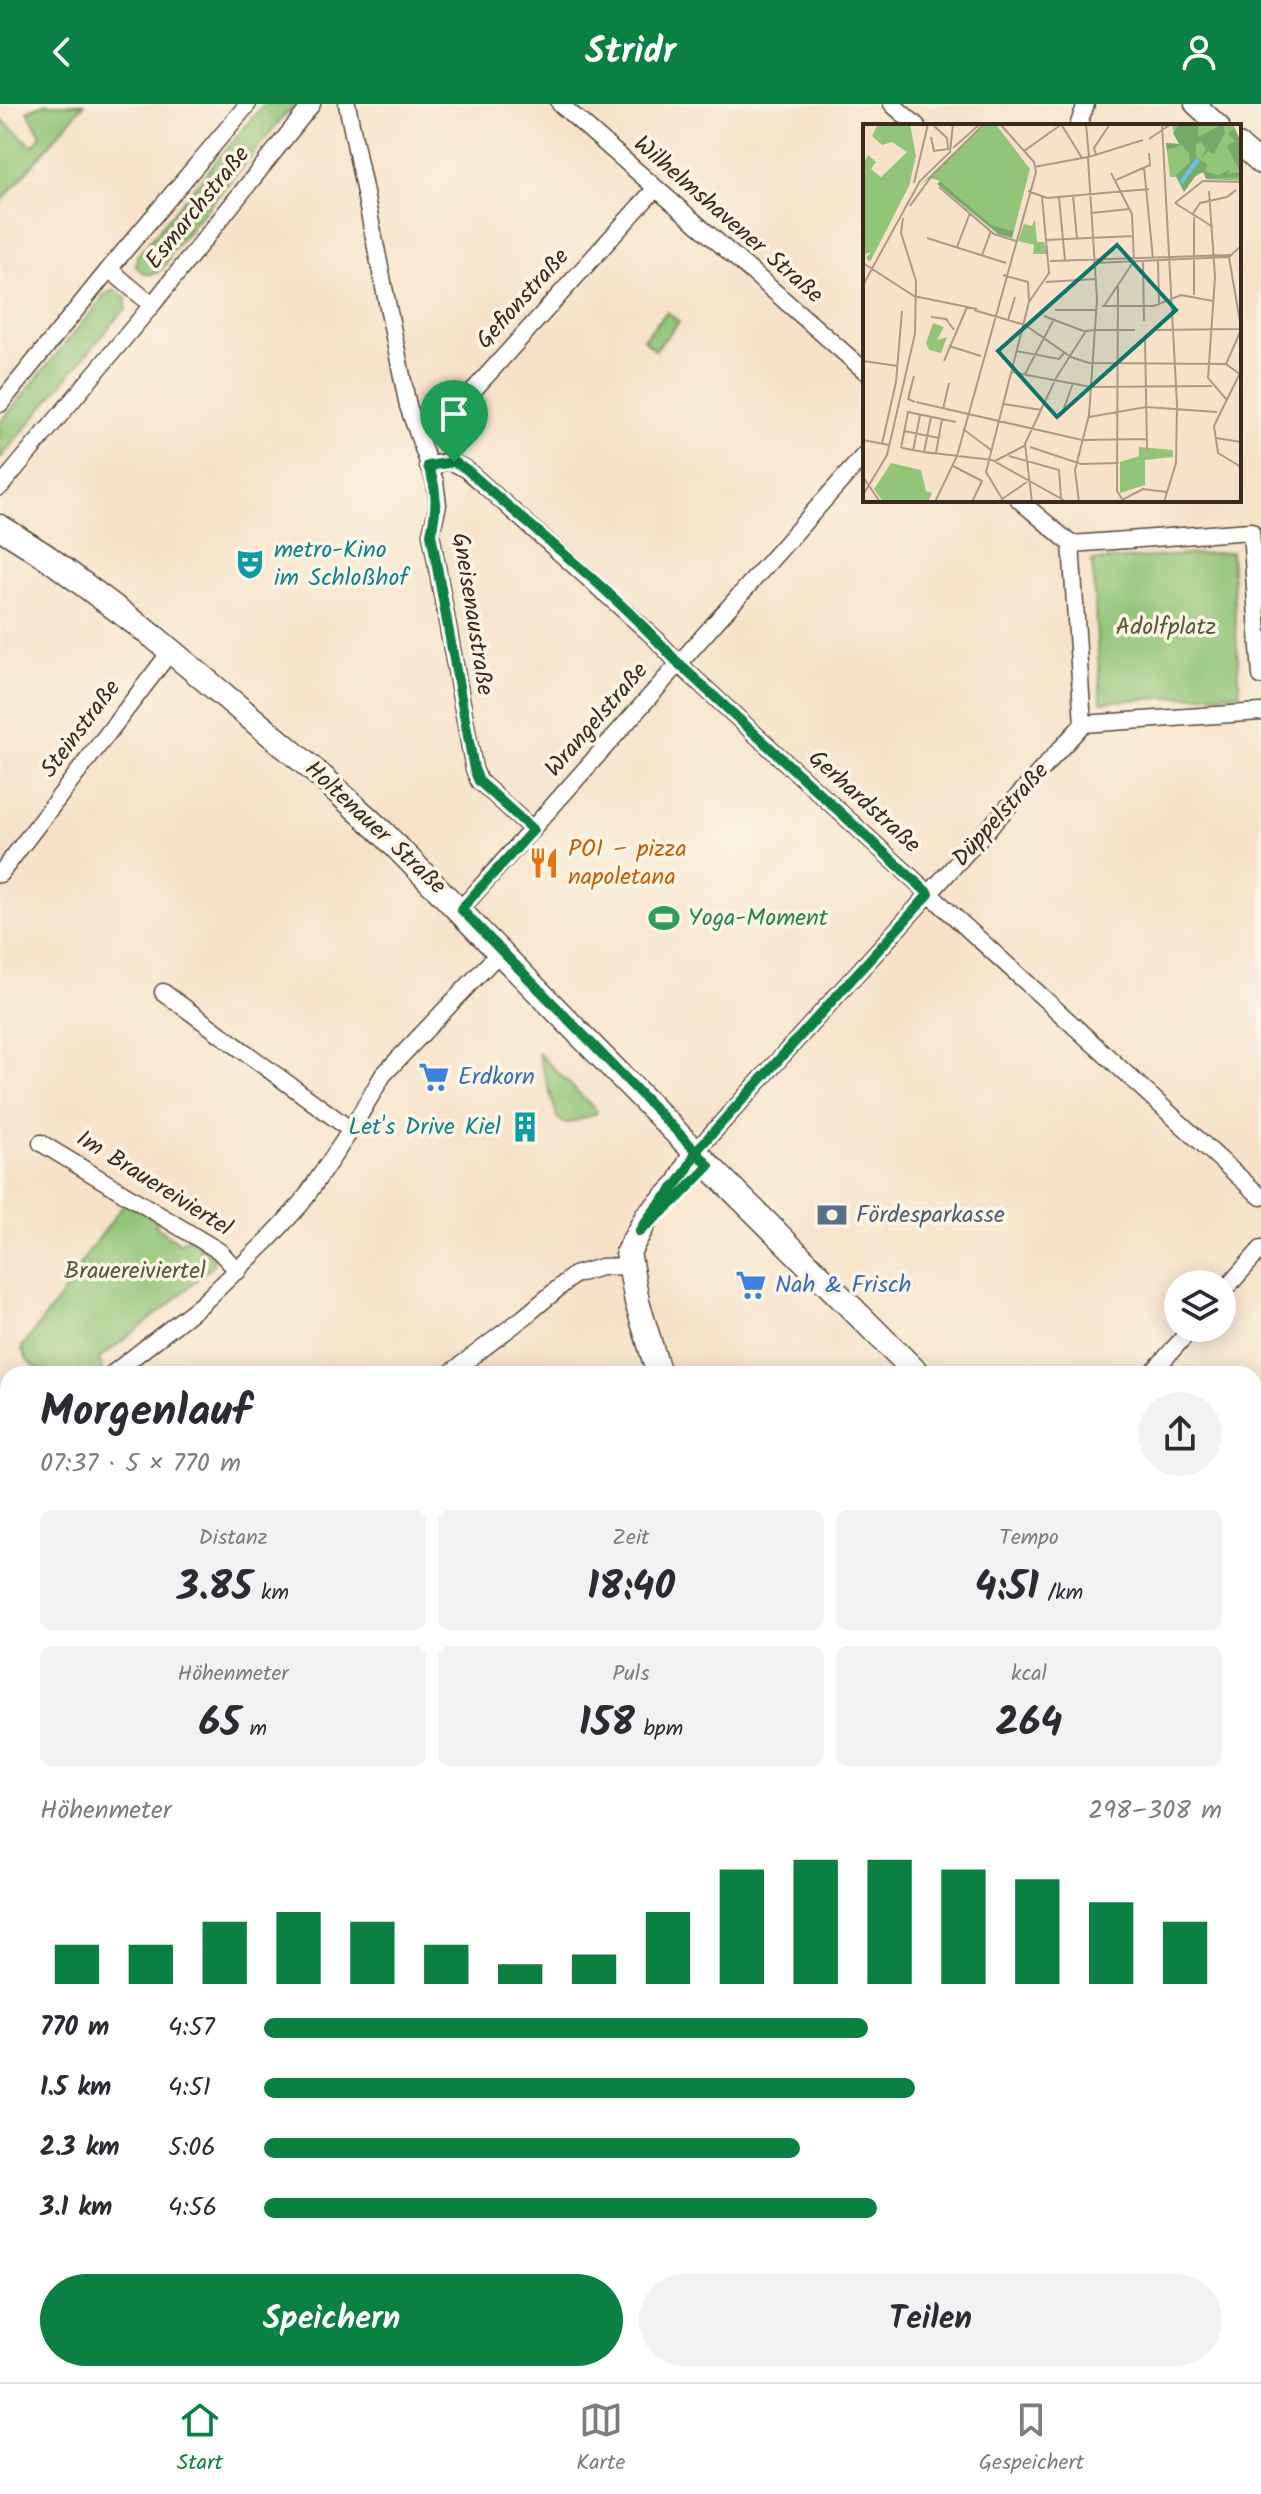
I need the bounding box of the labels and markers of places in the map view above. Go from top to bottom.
pin [420,380,488,462]
place label: metro-Kino im Schloßhof [274,531,411,598]
theatre icon: metro-Kino im Schloßhof [233,547,267,581]
place label: POI – pizza napoletana [568,830,687,897]
restaurant icon: POI – pizza napoletana [527,846,561,880]
place label: Yoga-Moment [688,899,829,938]
sports icon: Yoga-Moment [647,901,681,935]
place label: Erdkorn [458,1058,535,1097]
supermarket icon: Erdkorn [417,1060,451,1094]
place label: Let's Drive Kiel [348,1108,501,1147]
building icon: Let's Drive Kiel [508,1110,542,1144]
place label: Fördesparkasse [856,1196,1005,1235]
bank icon: Fördesparkasse [815,1198,849,1232]
place label: Nah & Frisch [775,1266,912,1305]
supermarket icon: Nah & Frisch [734,1268,768,1302]

